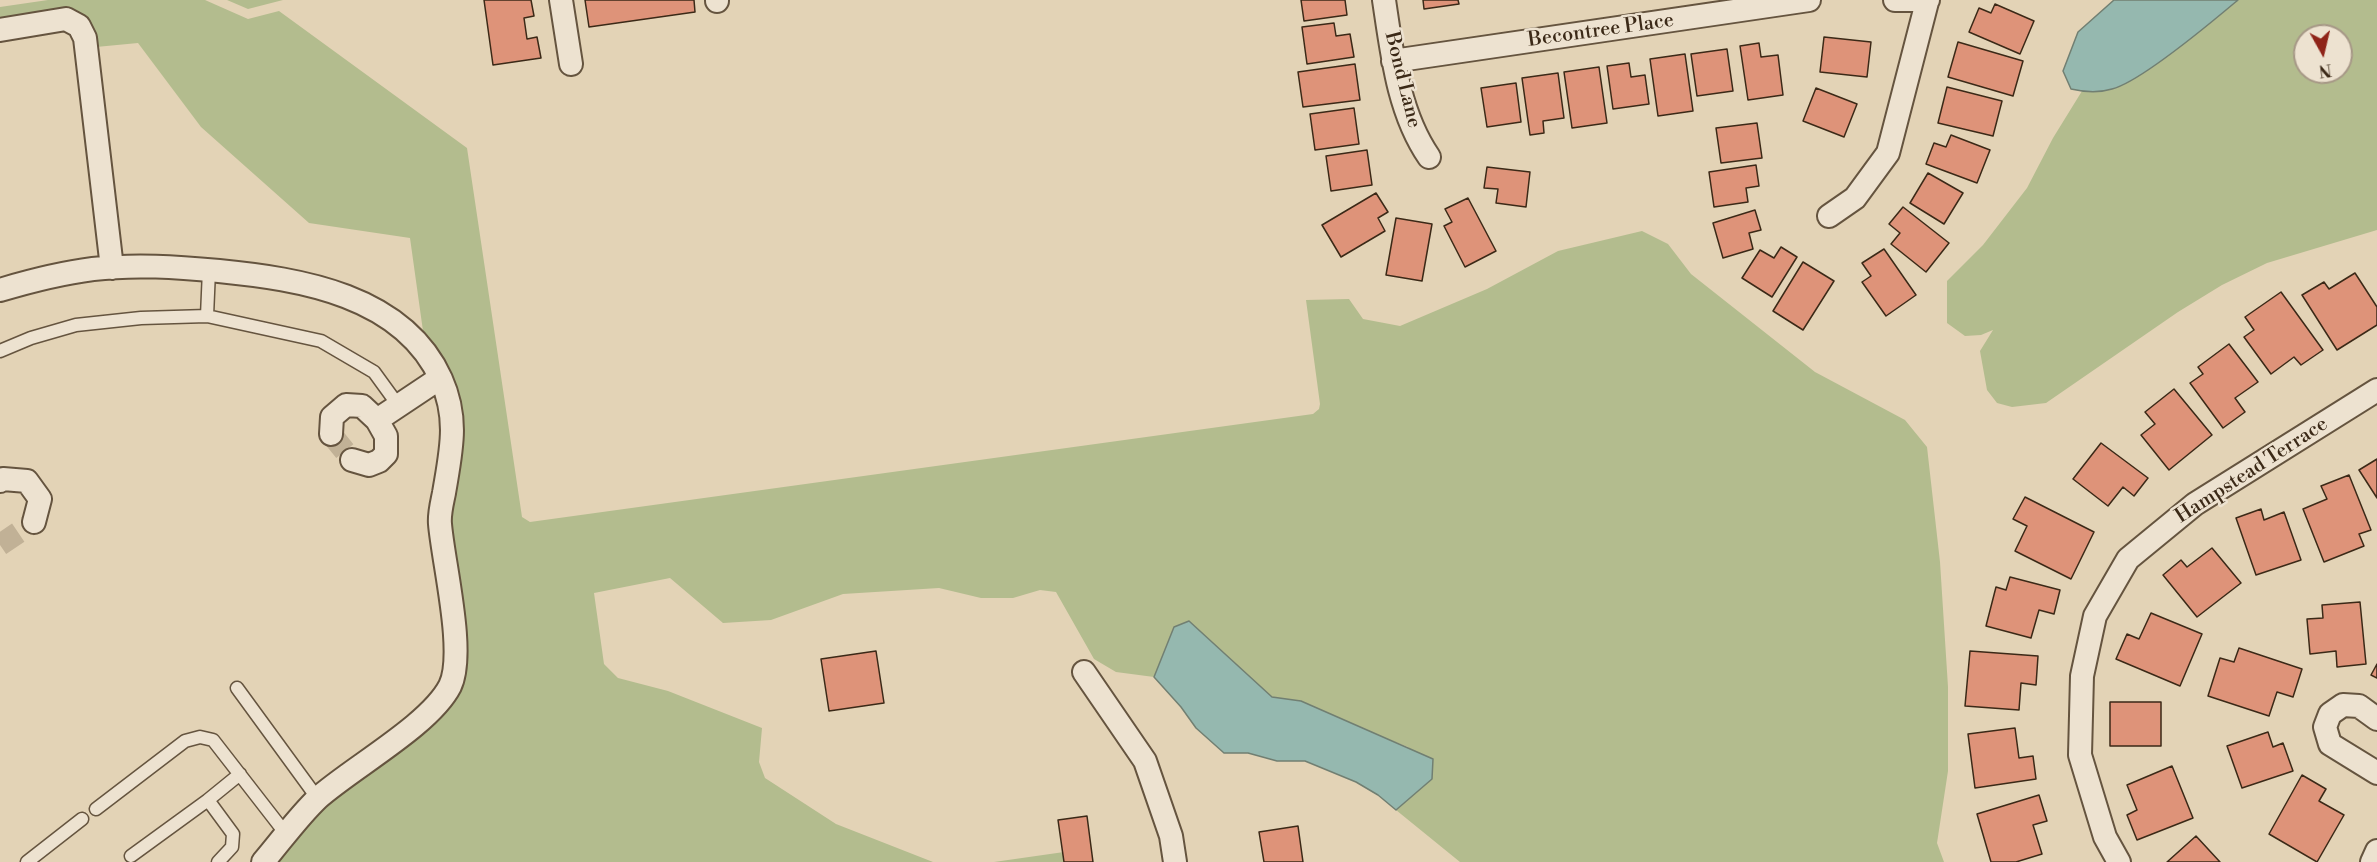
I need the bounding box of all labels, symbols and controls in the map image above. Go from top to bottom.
street label: Becontree Place [1526,9,1676,53]
north arrow [2293,24,2353,84]
street label: Bond Lane [1378,30,1426,130]
text: N [2318,59,2333,81]
street label: Hampstead Terrace [2171,413,2333,529]

